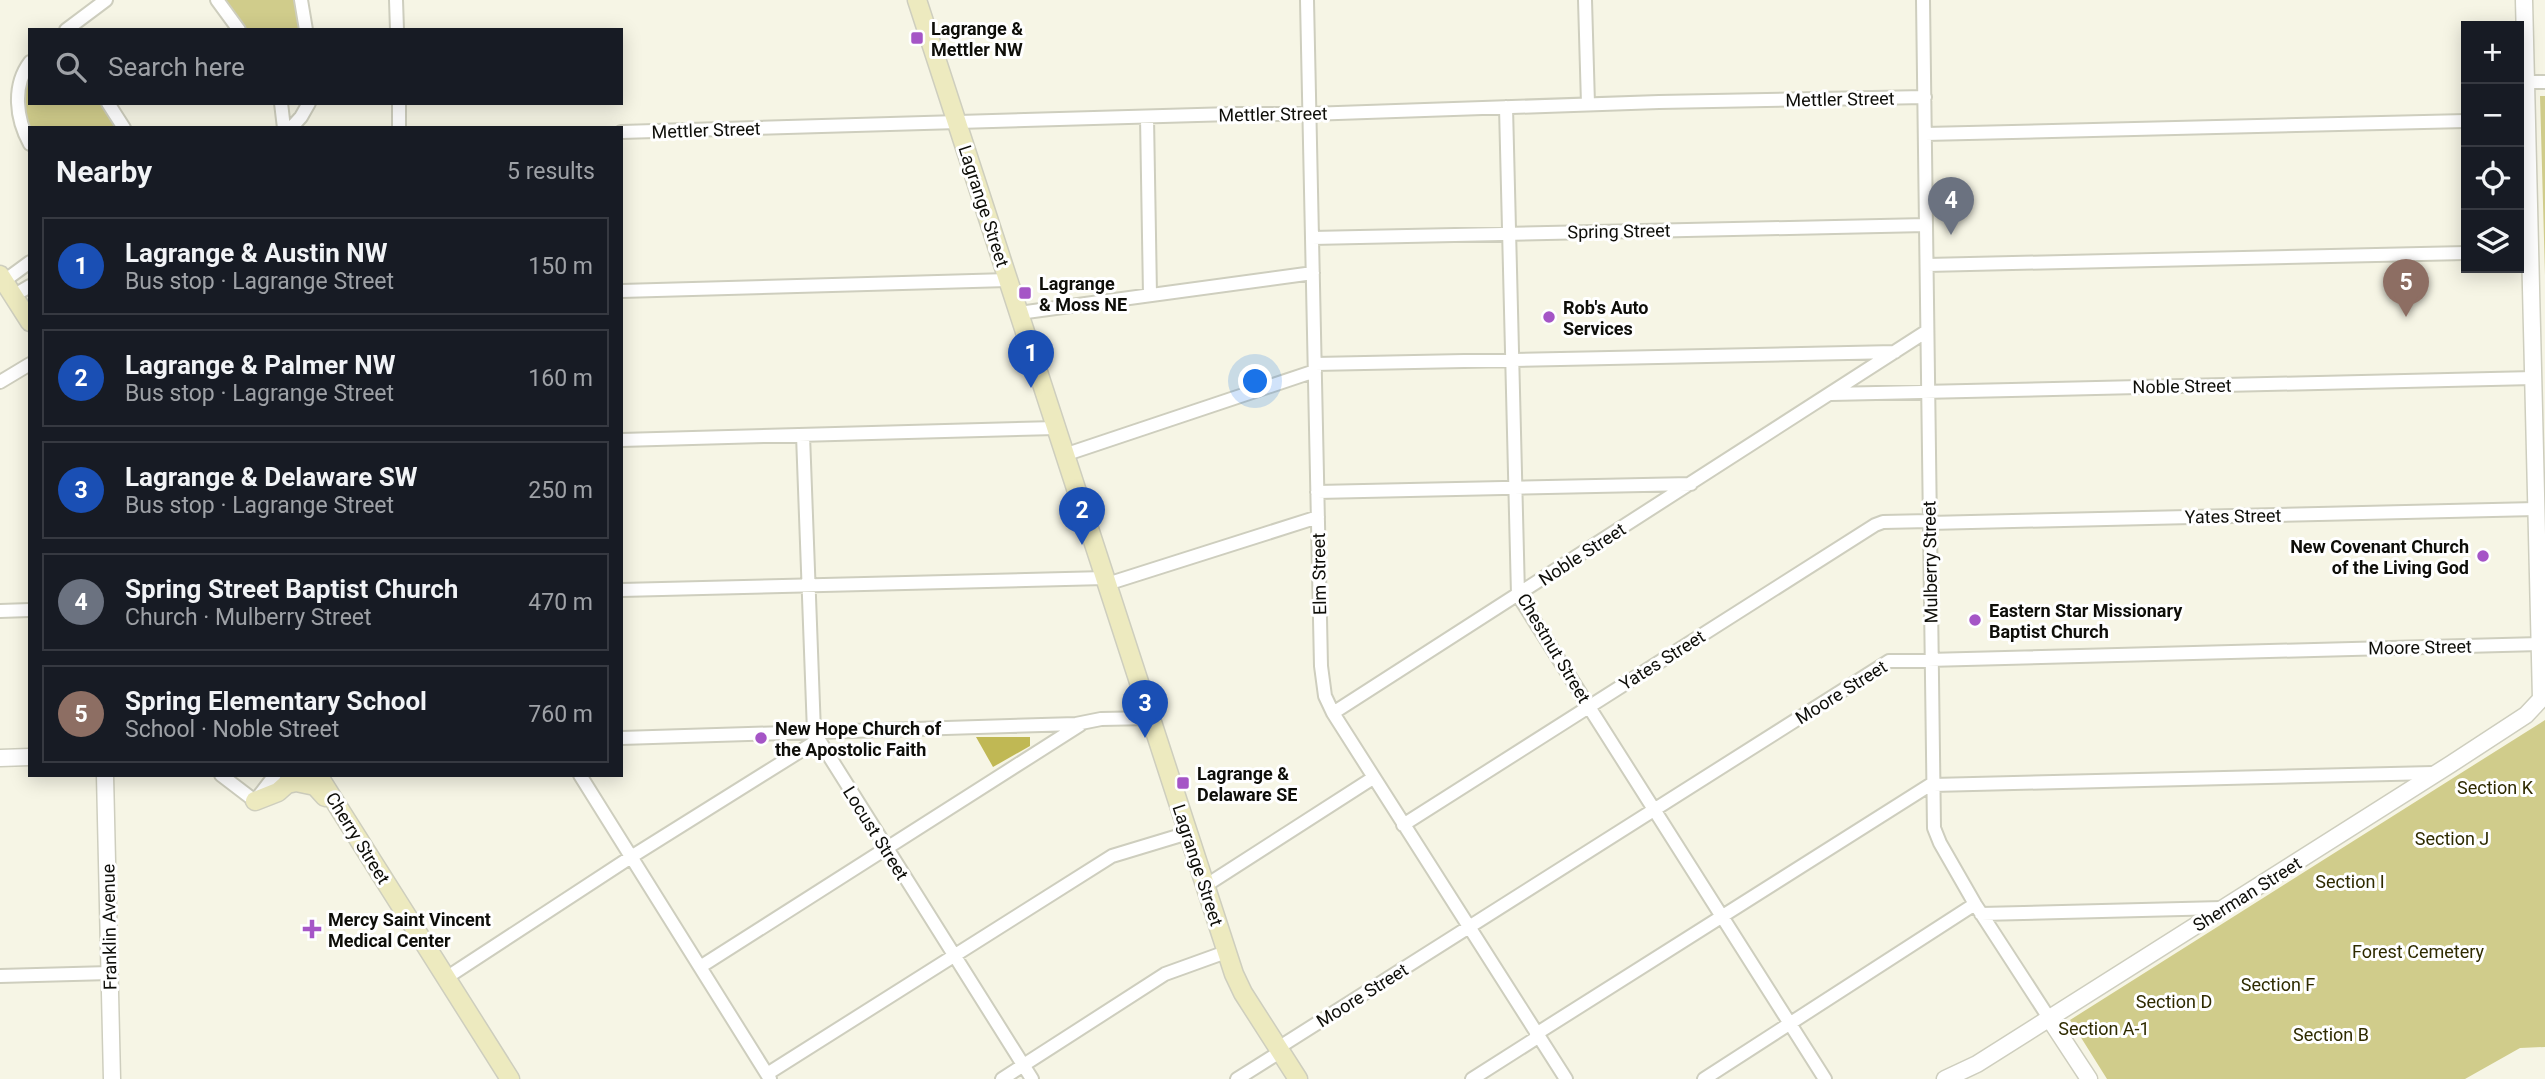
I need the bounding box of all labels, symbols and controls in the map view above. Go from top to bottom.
place label: Lagrange & Mettler NW [931,18,1023,60]
map controls [2461,21,2524,273]
button: + [2461,21,2524,84]
search box [28,28,623,105]
marker: Lagrange & Mettler NW [909,30,925,46]
icon: search [52,48,90,86]
text: Search here [108,52,245,82]
button: − [2461,84,2524,147]
street label: Mettler Street [1785,88,1895,110]
street label: Mettler Street [1218,103,1328,125]
street label: Mettler Street [651,118,761,142]
street label: Lagrange Street [954,143,1014,270]
button: locate [2461,147,2524,210]
text: Nearby [56,154,152,189]
text: 5 results [507,158,595,185]
pin: 4 [1928,177,1974,235]
button: layers [2461,210,2524,273]
street label: Spring Street [1567,220,1671,242]
text: Lagrange & Austin NW [125,238,387,268]
text: 1 [74,253,88,280]
text: 150 m [528,253,593,280]
pin: 5 [2383,259,2429,317]
text: Bus stop · Lagrange Street [125,268,394,295]
place label: Lagrange & Moss NE [1039,273,1127,315]
marker: Lagrange & Moss NE [1017,285,1033,301]
place label: Rob's Auto Services [1563,297,1649,339]
marker: Rob's Auto Services [1541,309,1557,325]
pin: 1 [1008,330,1054,388]
text: Lagrange & Palmer NW [125,350,395,380]
your location [1238,364,1272,398]
text: 2 [74,365,88,392]
text: 160 m [528,365,593,392]
street label: Noble Street [2132,375,2232,397]
text: Bus stop · Lagrange Street [125,380,394,407]
text: Lagrange & Delaware SW [125,462,418,492]
text: 3 [74,477,88,504]
text: 250 m [528,477,593,504]
pin: 2 [1059,487,1105,545]
text: Bus stop · Lagrange Street [125,492,394,519]
street label: Mulberry Street [1918,500,1942,623]
street label: Yates Street [2185,505,2282,527]
street label: Noble Street [1535,518,1629,590]
street label: Elm Street [1308,533,1330,615]
place label: New Covenant Church of the Living God [2290,536,2469,578]
marker: New Covenant Church of the Living God [2475,548,2491,564]
text: Spring Street Baptist Church [125,574,458,604]
text: 4 [74,589,88,616]
text: 470 m [528,589,593,616]
street label: Chestnut Street [1513,589,1595,707]
place label: Eastern Star Missionary Baptist Church [1989,600,2183,642]
text: Church · Mulberry Street [125,604,372,631]
marker: Eastern Star Missionary Baptist Church [1967,612,1983,628]
street label: Yates Street [1615,625,1709,695]
street label: Moore Street [2368,636,2472,658]
street label: Moore Street [1791,656,1891,728]
pin: 3 [1122,680,1168,738]
text: Spring Elementary School [125,686,427,716]
text: 5 [74,701,88,728]
text: 760 m [528,701,593,728]
text: School · Noble Street [125,716,339,743]
place label: New Hope Church of the Apostolic Faith [775,718,942,760]
marker: New Hope Church of the Apostolic Faith [753,730,769,746]
place label: Lagrange & Delaware SE [1197,763,1298,805]
marker: Lagrange & Delaware SE [1175,775,1191,791]
park label: Section K [2457,777,2534,798]
street label: Locust Street [839,782,913,884]
street label: Cherry Street [322,788,395,888]
street label: Lagrange Street [1168,802,1228,929]
park label: Section J [2415,828,2489,849]
street label: Sherman Street [2189,852,2305,936]
street label: Franklin Avenue [97,864,121,990]
park label: Section I [2315,871,2385,892]
place label: Mercy Saint Vincent Medical Center [328,909,491,951]
marker: Mercy Saint Vincent Medical Center [302,919,322,939]
park label: Forest Cemetery [2352,941,2484,962]
street label: Moore Street [1312,959,1412,1031]
park label: Section F [2241,974,2315,995]
park label: Section D [2136,991,2212,1012]
park label: Section A-1 [2058,1018,2150,1039]
park label: Section B [2293,1024,2369,1045]

